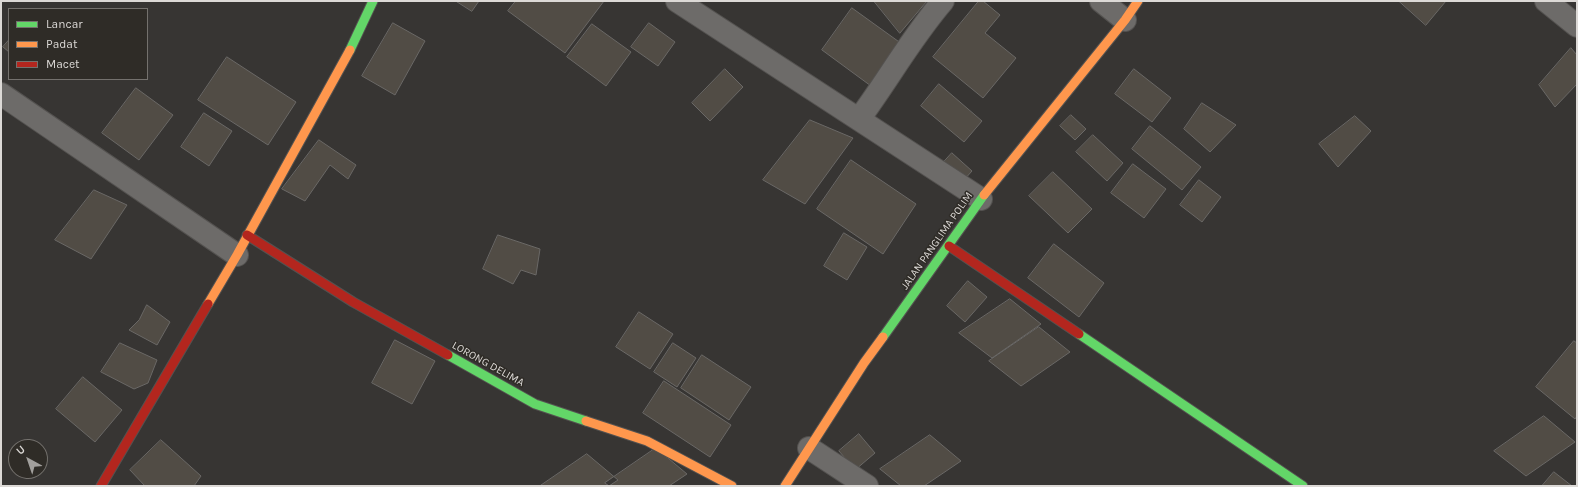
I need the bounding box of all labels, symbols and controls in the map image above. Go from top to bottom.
legend [8,8,148,80]
text: Lancar [46,17,83,31]
text: Padat [46,37,77,51]
text: Macet [46,57,80,71]
street label: JALAN PANGLIMA POLIM [898,190,976,292]
street label: LORONG DELIMA [450,339,526,389]
north arrow [8,439,48,479]
text: U [14,443,28,458]

